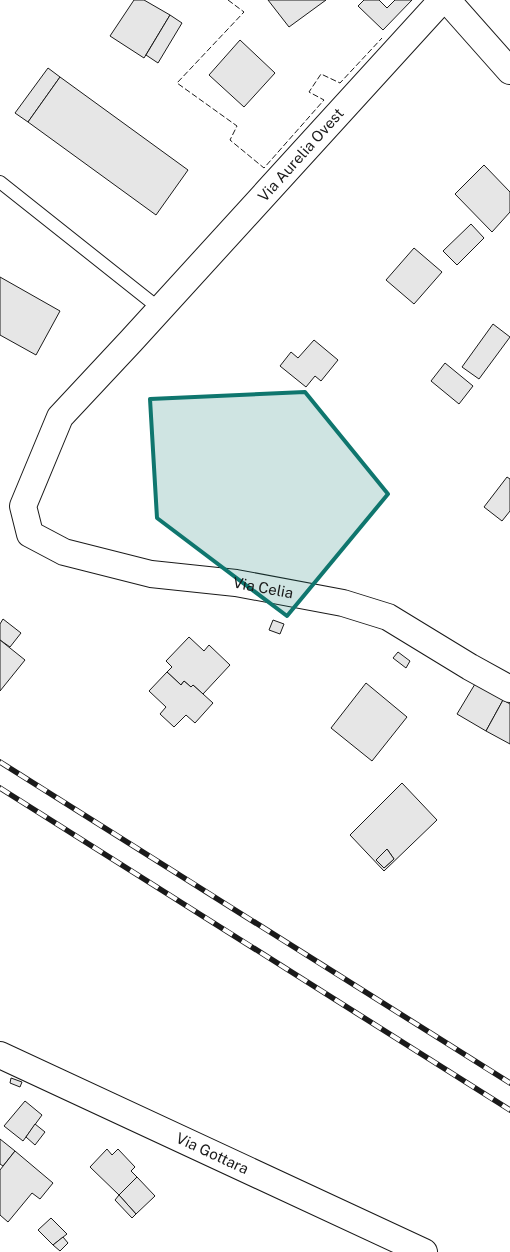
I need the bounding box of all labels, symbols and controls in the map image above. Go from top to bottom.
street label: Via Aurelia Ovest [254,104,347,205]
street label: Via Celia [232,574,295,602]
street label: Via Gottara [173,1129,251,1177]

